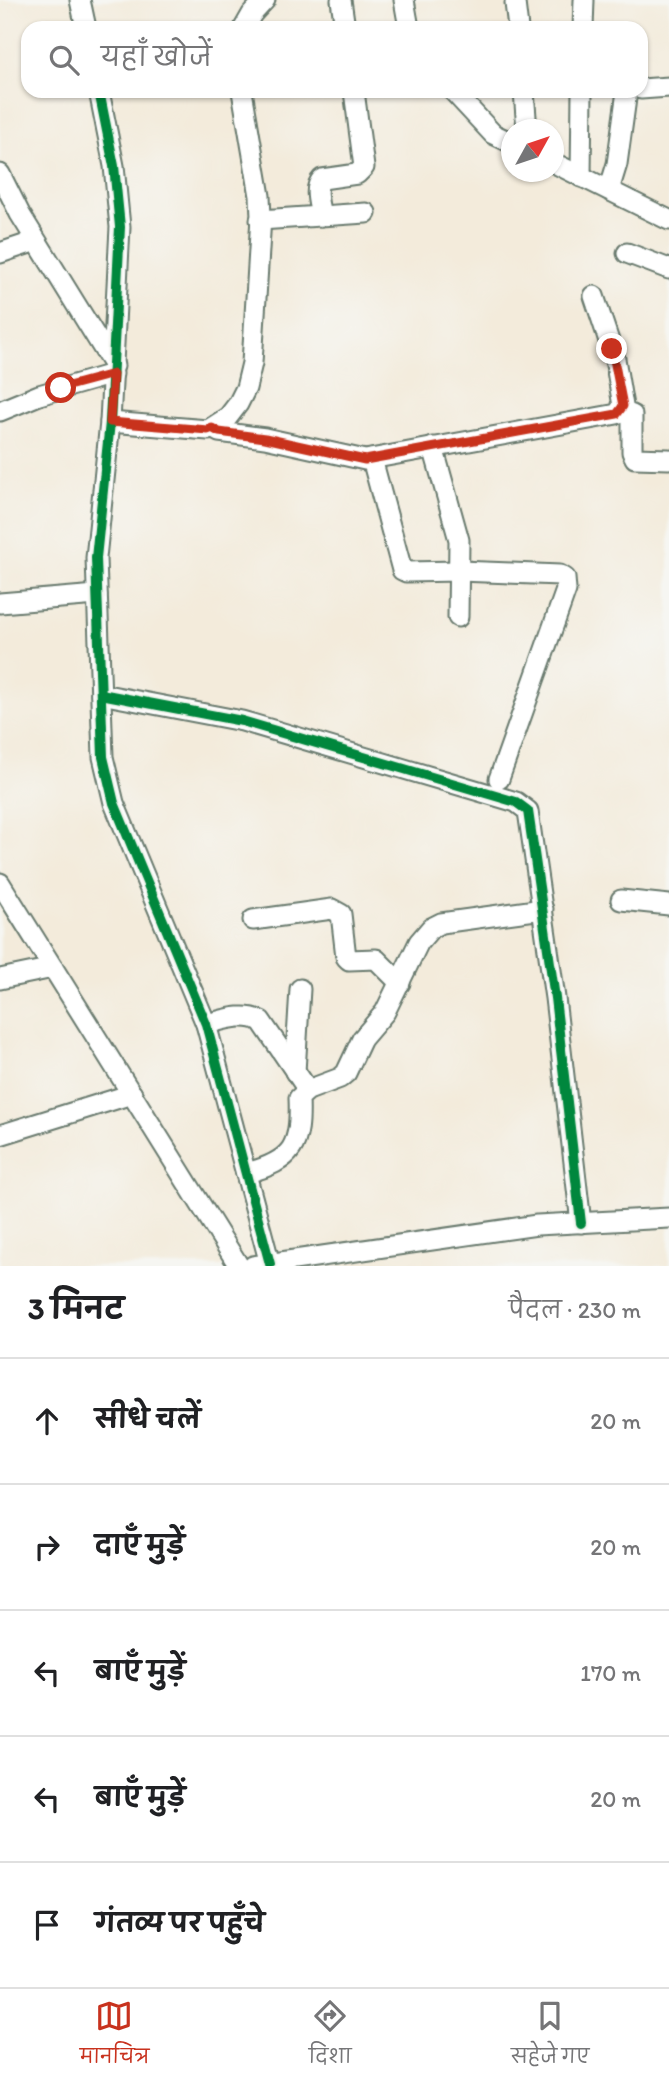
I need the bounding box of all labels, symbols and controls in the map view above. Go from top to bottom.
search box [21,21,648,98]
icon: search [45,41,83,79]
text: यहाँ खोजें [101,41,212,73]
north arrow [501,119,564,182]
route end [596,333,627,364]
route start [45,372,76,403]
text: 3 मिनट [28,1290,124,1327]
text: पैदल · 230 m [509,1296,641,1324]
icon: ahead [28,1402,66,1440]
text: सीधे चलें [95,1403,201,1435]
text: 20 m [590,1407,641,1435]
icon: right [28,1528,66,1566]
text: दाएँ मुड़ें [95,1529,185,1561]
text: 20 m [590,1533,641,1561]
icon: left [28,1654,66,1692]
text: बाएँ मुड़ें [95,1655,185,1687]
text: 170 m [580,1659,641,1687]
icon: left [28,1780,66,1818]
text: बाएँ मुड़ें [95,1781,185,1813]
text: 20 m [590,1785,641,1813]
icon: arrive [28,1906,66,1944]
text: गंतव्य पर पहुँचे [95,1907,265,1939]
tab: मानचित्र [80,1997,149,2077]
tab: दिशा [309,1997,352,2077]
tab: सहेजे गए [511,1997,589,2077]

